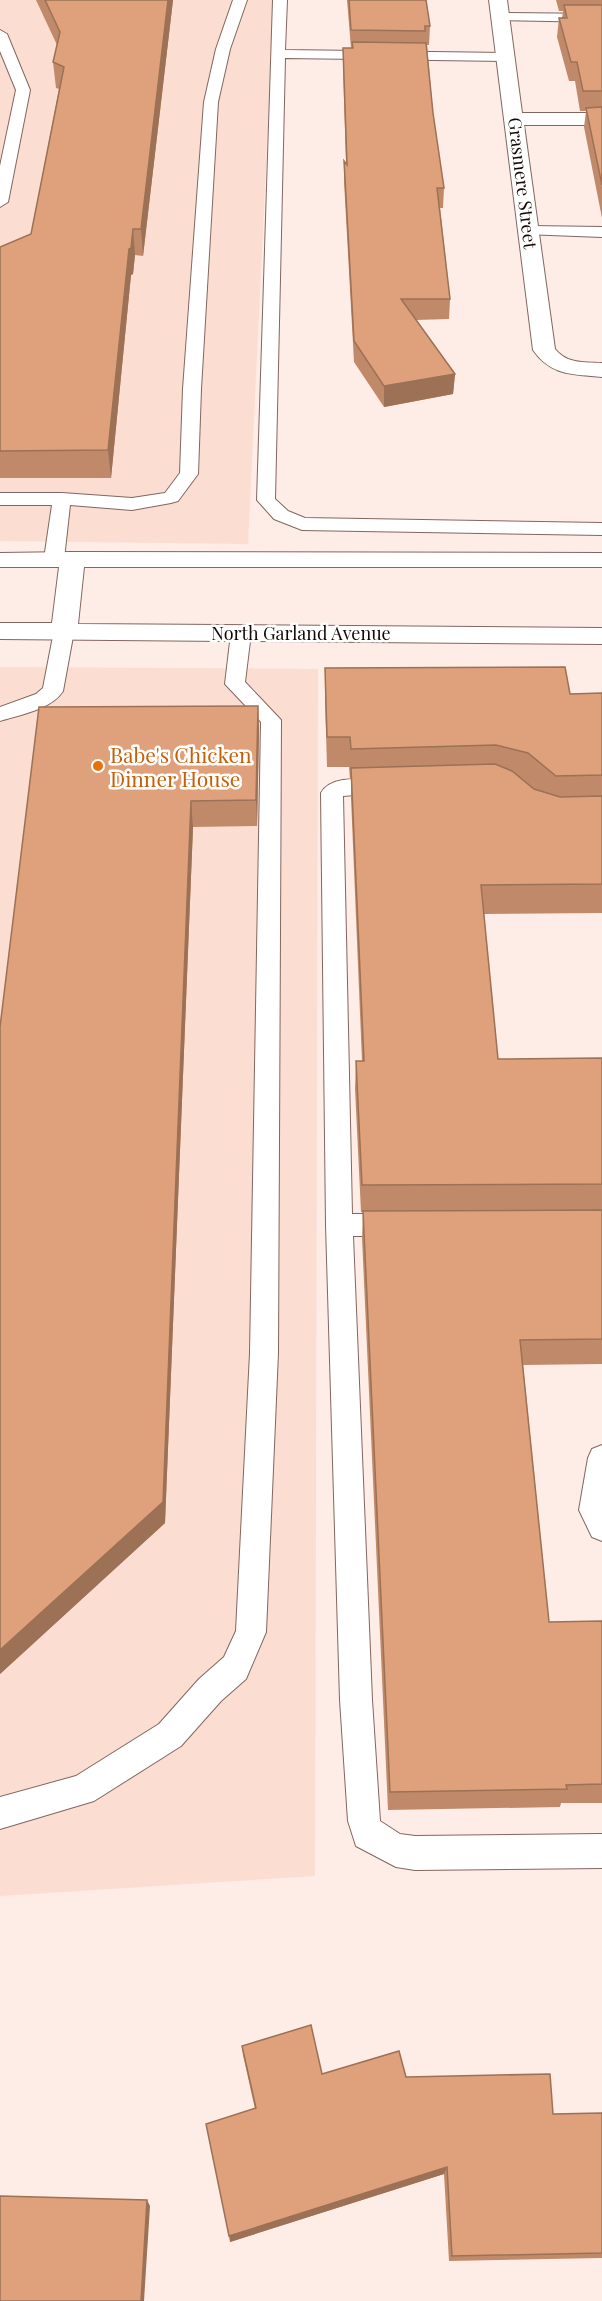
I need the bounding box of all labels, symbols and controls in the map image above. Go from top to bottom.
street label: Grasmere Street [503,116,543,251]
street label: North Garland Avenue [211,621,391,645]
place label: Babe's Chicken Dinner House [110,740,252,792]
marker: Babe's Chicken Dinner House [91,759,105,773]

